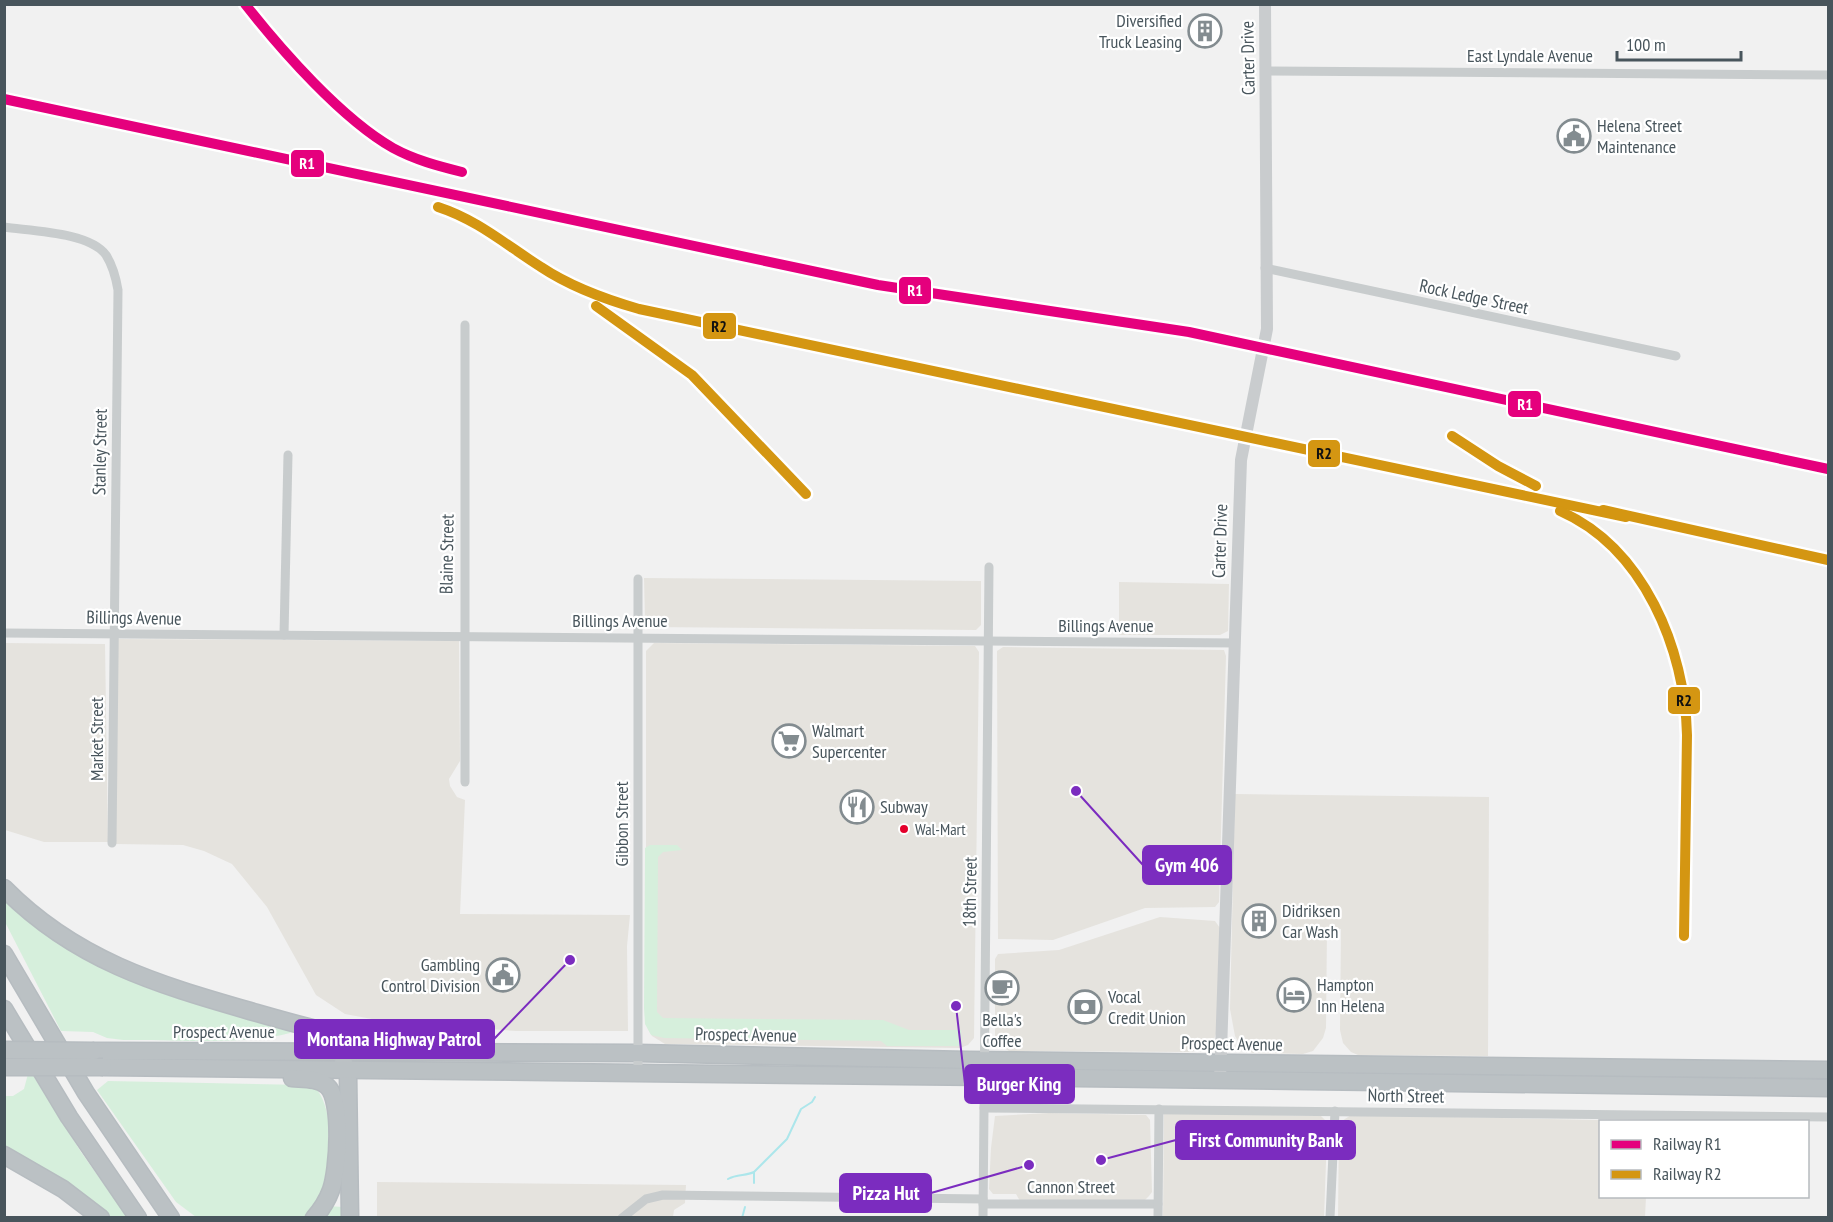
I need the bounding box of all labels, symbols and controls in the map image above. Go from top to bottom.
place label: Diversified Truck Leasing [1099,9,1182,53]
building icon: Diversified Truck Leasing [1187,13,1223,49]
street label: Carter Drive [1235,21,1260,95]
scale bar [1617,24,1742,62]
text: 100 m [1626,33,1666,56]
street label: East Lyndale Avenue [1467,44,1593,67]
place label: Helena Street Maintenance [1597,114,1682,158]
public building icon: Helena Street Maintenance [1556,118,1592,154]
line badge: R1 [290,149,325,178]
text: R1 [299,153,315,173]
street label: Rock Ledge Street [1418,274,1531,319]
line badge: R1 [898,276,932,305]
text: R1 [907,280,923,300]
line badge: R2 [702,312,737,340]
text: R2 [711,316,727,336]
line badge: R1 [1507,390,1542,418]
text: R1 [1517,394,1533,414]
street label: Stanley Street [87,409,112,495]
line badge: R2 [1307,439,1341,468]
text: R2 [1316,443,1332,463]
street label: Carter Drive [1207,503,1232,579]
street label: Blaine Street [434,514,459,594]
street label: Billings Avenue [86,605,182,630]
street label: Billings Avenue [572,609,668,632]
street label: Billings Avenue [1058,614,1154,637]
line badge: R2 [1667,686,1701,715]
text: R2 [1676,690,1692,710]
street label: Market Street [85,697,108,781]
place label: Walmart Supercenter [812,719,886,763]
supermarket icon: Walmart Supercenter [771,723,807,759]
street label: Gibbon Street [610,781,633,867]
restaurant icon: Subway [839,789,875,825]
place label: Subway [880,795,928,818]
place label: Wal-Mart [915,819,966,839]
marker: Wal-Mart [898,823,910,835]
callout: Gym 406 [1143,846,1231,884]
text: Gym 406 [1155,852,1219,878]
street label: 18th Street [957,857,982,927]
place label: Didriksen Car Wash [1282,899,1340,943]
building icon: Didriksen Car Wash [1241,903,1277,939]
place label: Gambling Control Division [381,953,480,997]
public building icon: Gambling Control Division [485,957,521,993]
cafe icon: Bella's Coffee [984,970,1020,1006]
place label: Hampton Inn Helena [1317,973,1385,1017]
hotel icon: Hampton Inn Helena [1276,977,1312,1013]
place label: Vocal Credit Union [1107,985,1186,1029]
bank icon: Vocal Credit Union [1067,989,1103,1025]
place label: Bella's Coffee [982,1008,1022,1052]
street label: Prospect Avenue [173,1020,275,1043]
callout: Montana Highway Patrol [295,1020,494,1058]
street label: Prospect Avenue [695,1022,797,1047]
text: Montana Highway Patrol [307,1026,481,1052]
street label: Prospect Avenue [1181,1031,1283,1056]
callout: Burger King [965,1065,1074,1103]
text: Burger King [977,1071,1061,1097]
street label: North Street [1367,1083,1445,1108]
legend [1599,1120,1809,1198]
callout: First Community Bank [1176,1121,1355,1159]
text: First Community Bank [1189,1127,1344,1153]
text: Railway R1 [1653,1132,1722,1155]
text: Railway R2 [1653,1162,1722,1185]
callout: Pizza Hut [840,1174,931,1212]
street label: Cannon Street [1027,1175,1115,1198]
text: Pizza Hut [852,1180,920,1206]

